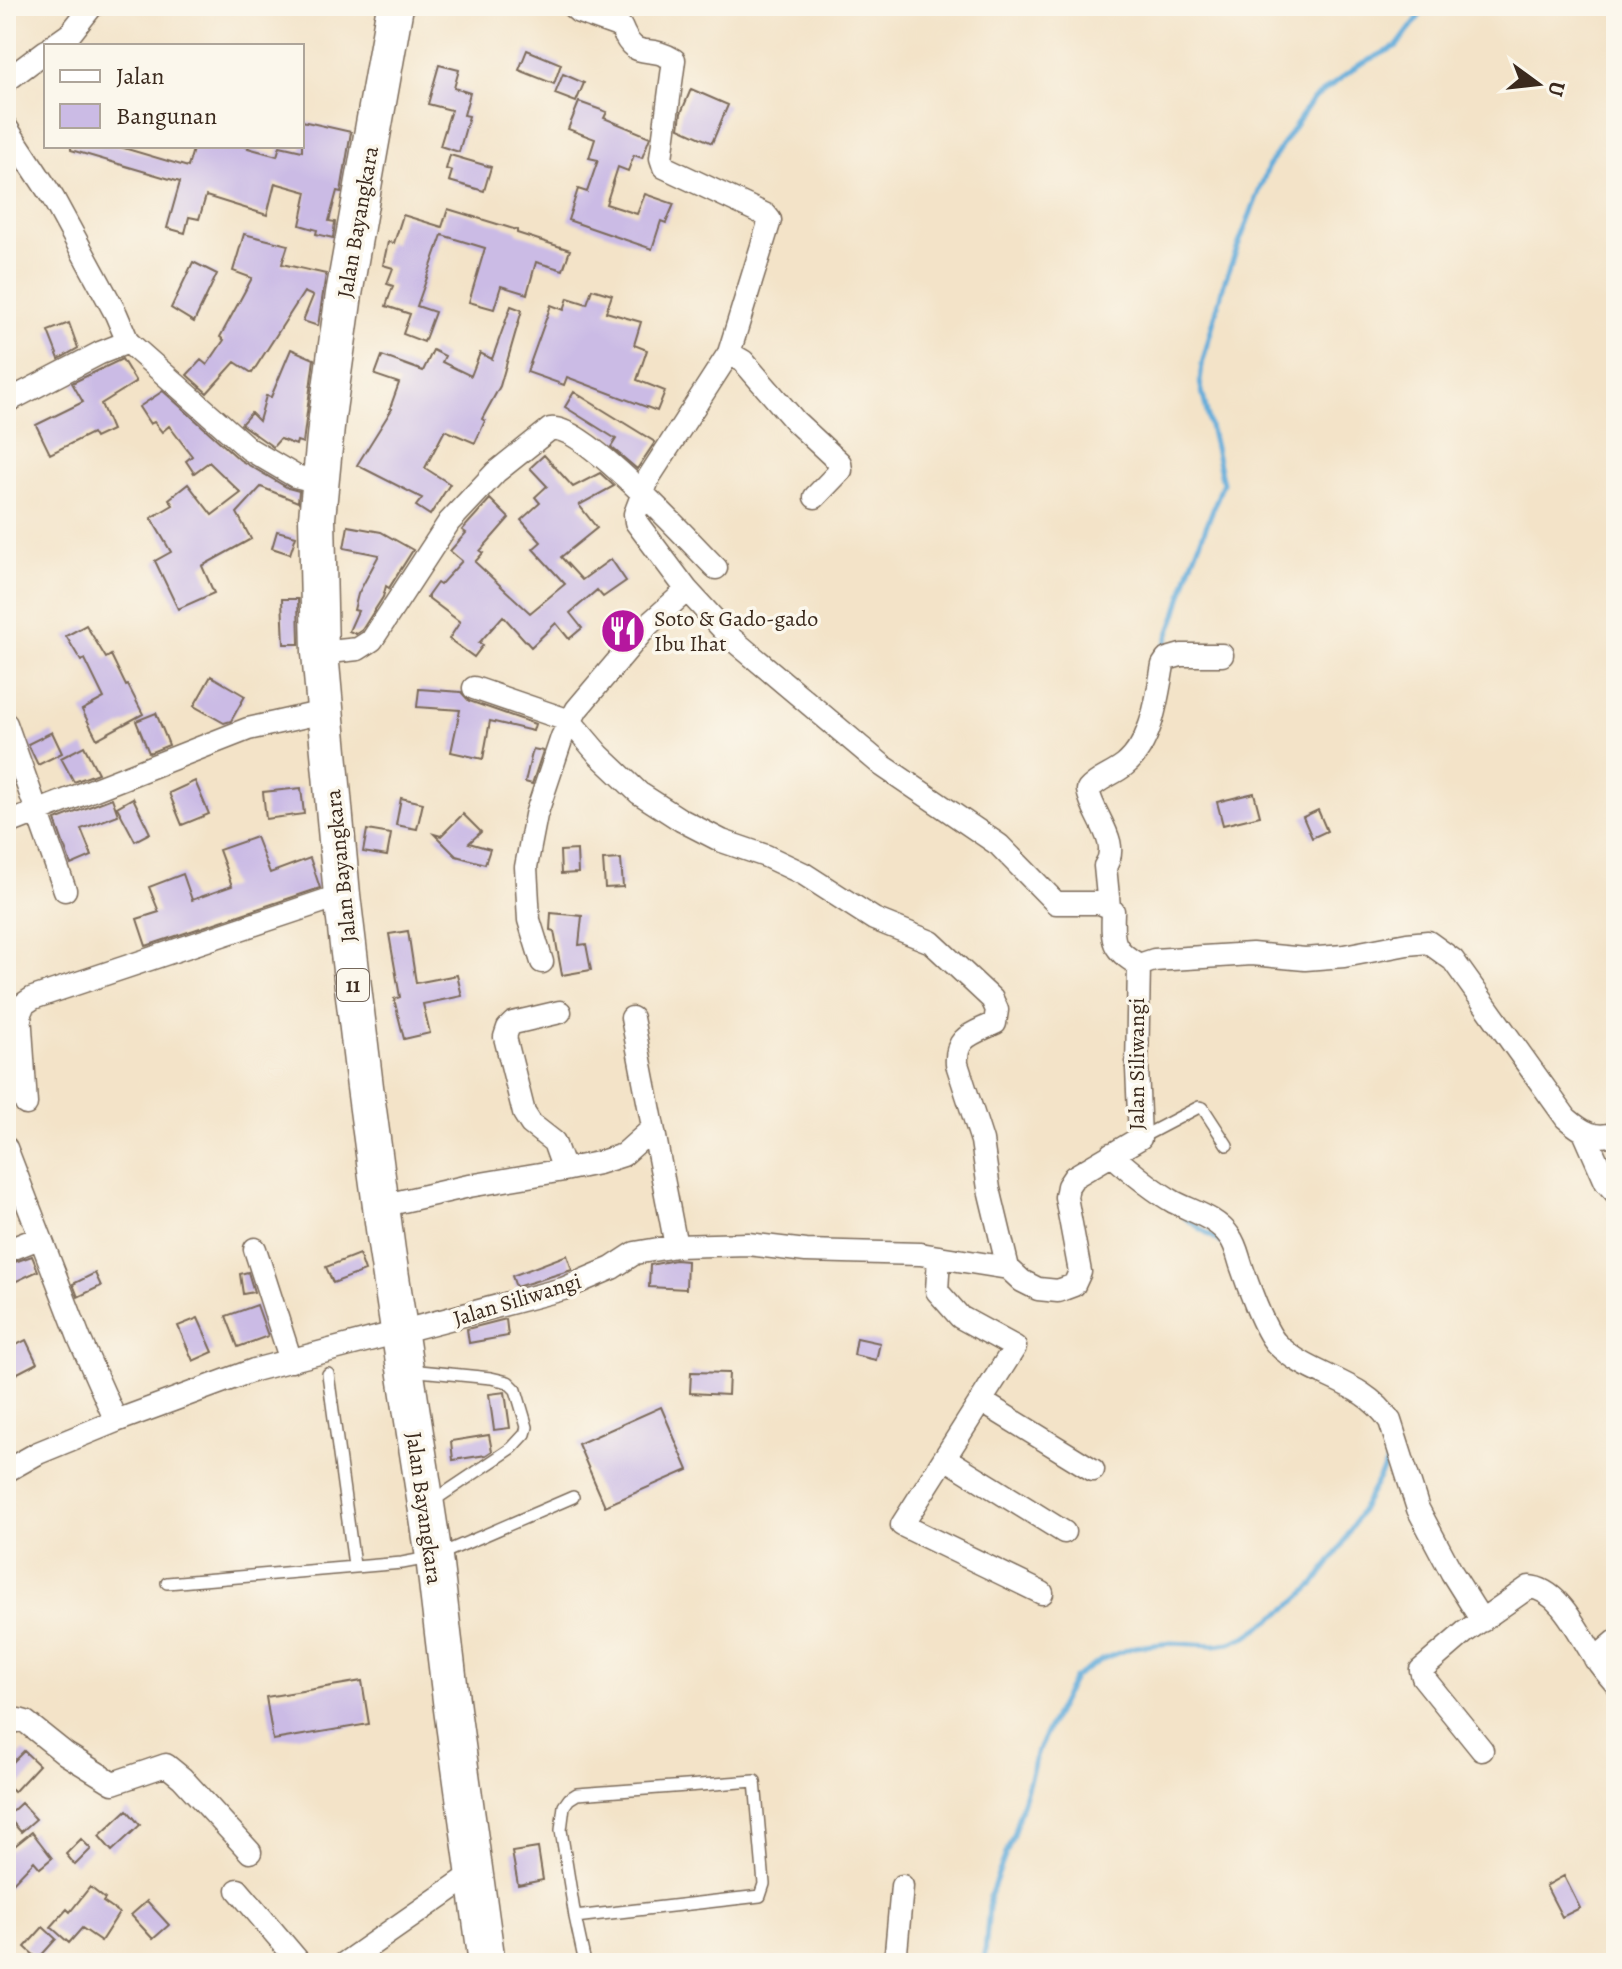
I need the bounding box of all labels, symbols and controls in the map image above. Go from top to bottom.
legend [44,44,304,148]
north arrow [1498,44,1578,124]
text: Jalan [116,60,165,92]
text: U [1540,78,1573,100]
text: Bangunan [116,100,217,132]
street label: Jalan Bayangkara [330,143,386,301]
place label: Soto & Gado-gado Ibu Ihat [654,604,818,659]
restaurant icon: Soto & Gado-gado Ibu Ihat [599,607,647,655]
street label: Jalan Bayangkara [318,787,364,944]
road number: 11 [337,969,369,1001]
street label: Jalan Siliwangi [1122,998,1152,1130]
street label: Jalan Siliwangi [449,1266,585,1334]
street label: Jalan Bayangkara [398,1430,450,1587]

